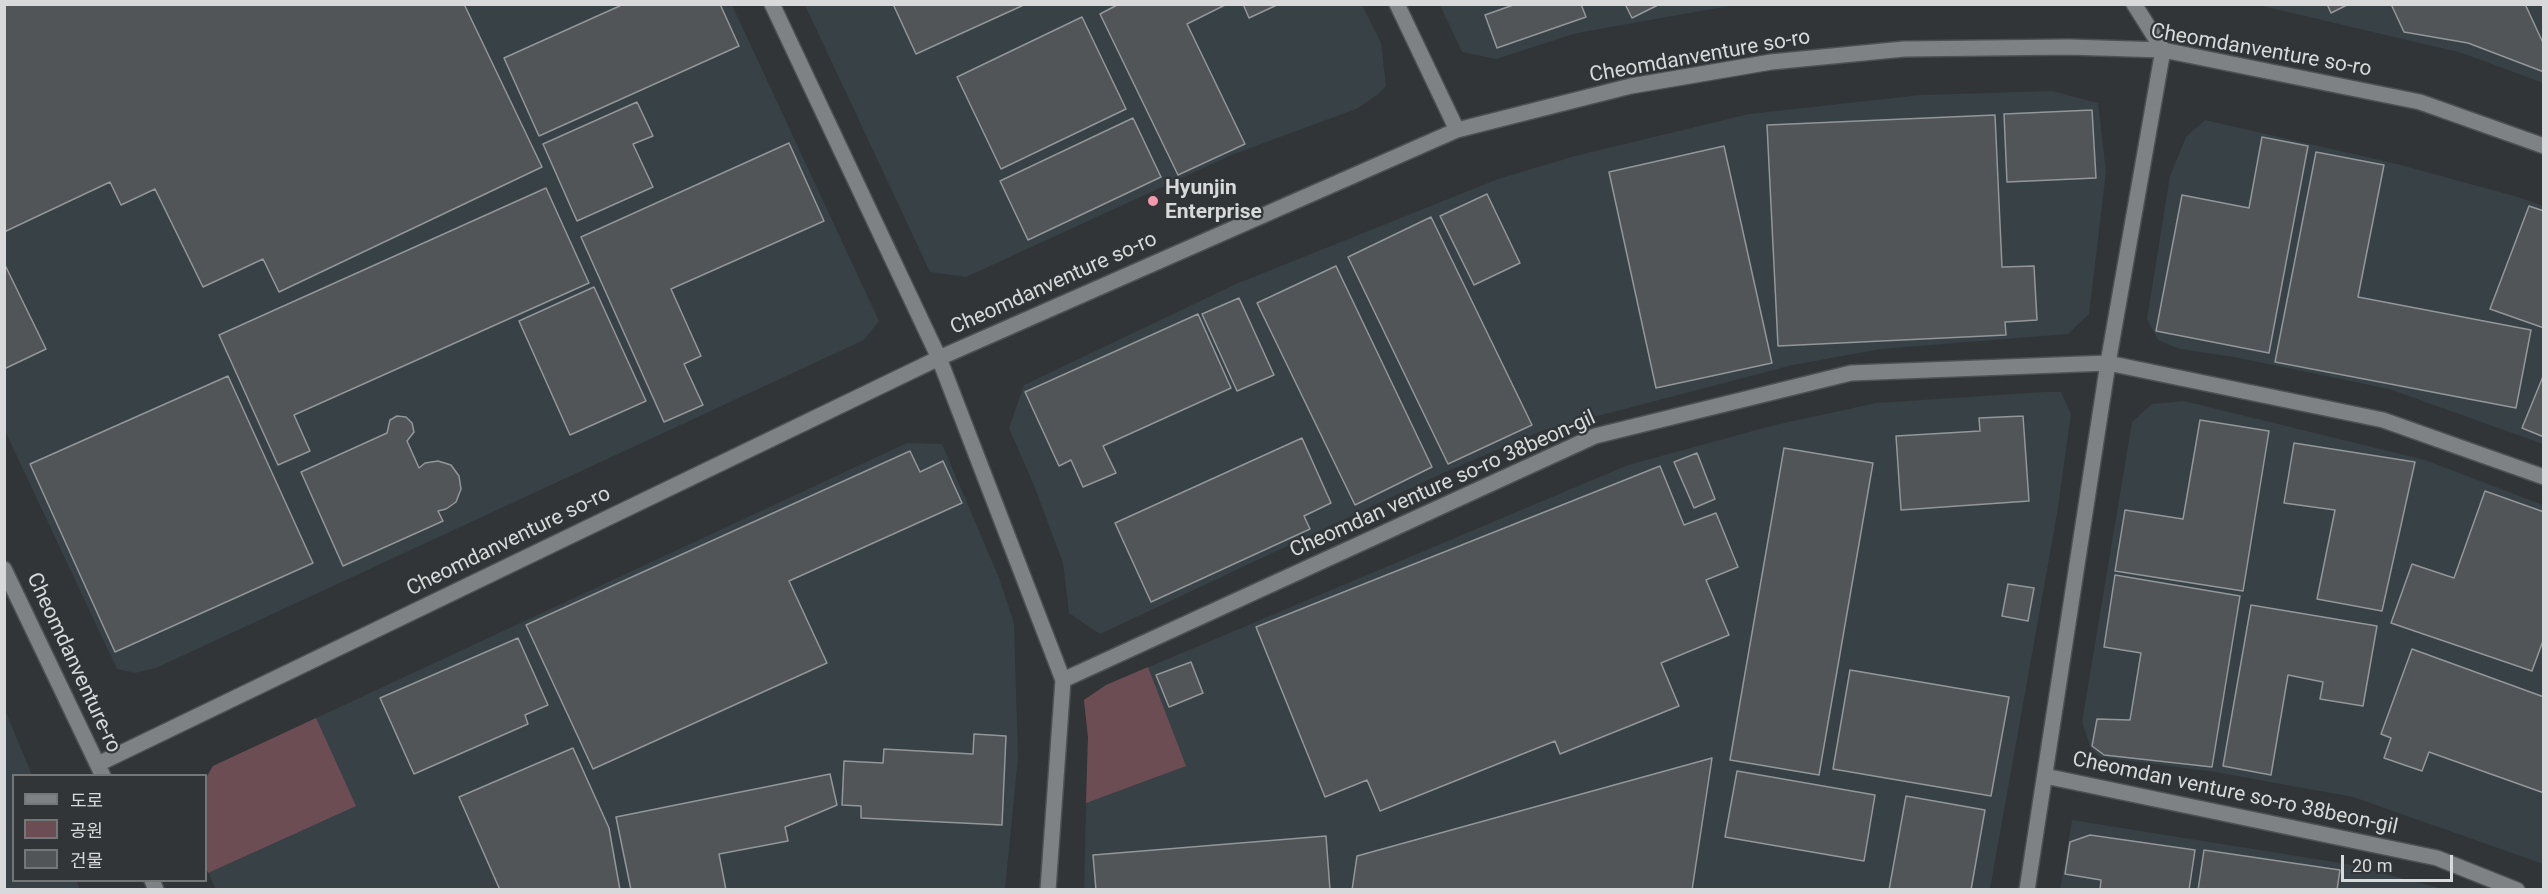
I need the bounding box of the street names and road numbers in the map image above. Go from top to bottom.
street label: Cheomdanventure so-ro [2149,19,2373,83]
street label: Cheomdanventure so-ro [1588,25,1812,89]
street label: Cheomdanventure so-ro [947,227,1161,341]
street label: Cheomdan venture so-ro 38beon-gil [1286,406,1600,564]
street label: Cheomdanventure so-ro [403,482,615,602]
street label: Cheomdanventure-ro [20,569,126,757]
street label: Cheomdan venture so-ro 38beon-gil [2070,747,2400,841]

